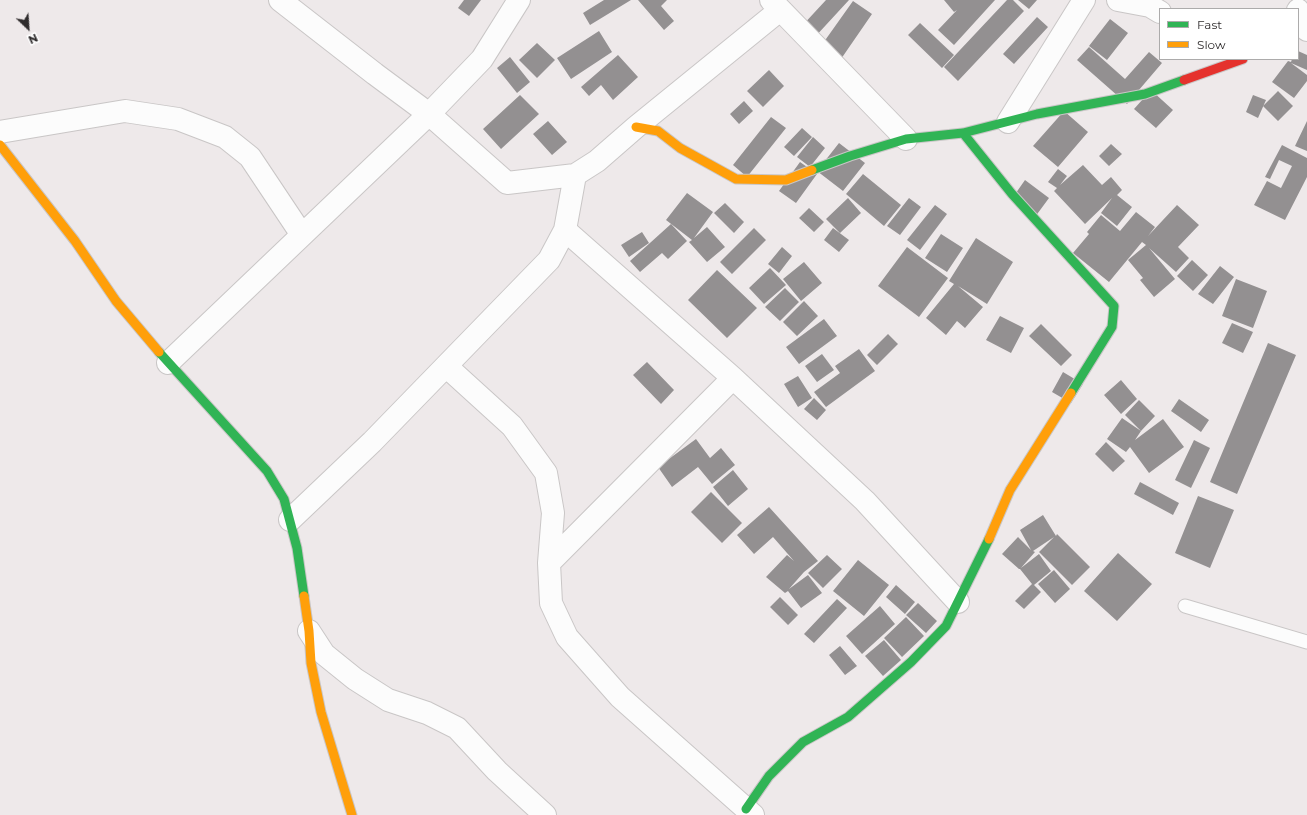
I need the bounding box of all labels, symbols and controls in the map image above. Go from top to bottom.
north arrow [8,8,48,48]
legend [1159,8,1299,60]
text: Fast [1197,17,1222,32]
text: N [26,31,40,47]
text: Slow [1197,37,1226,52]

